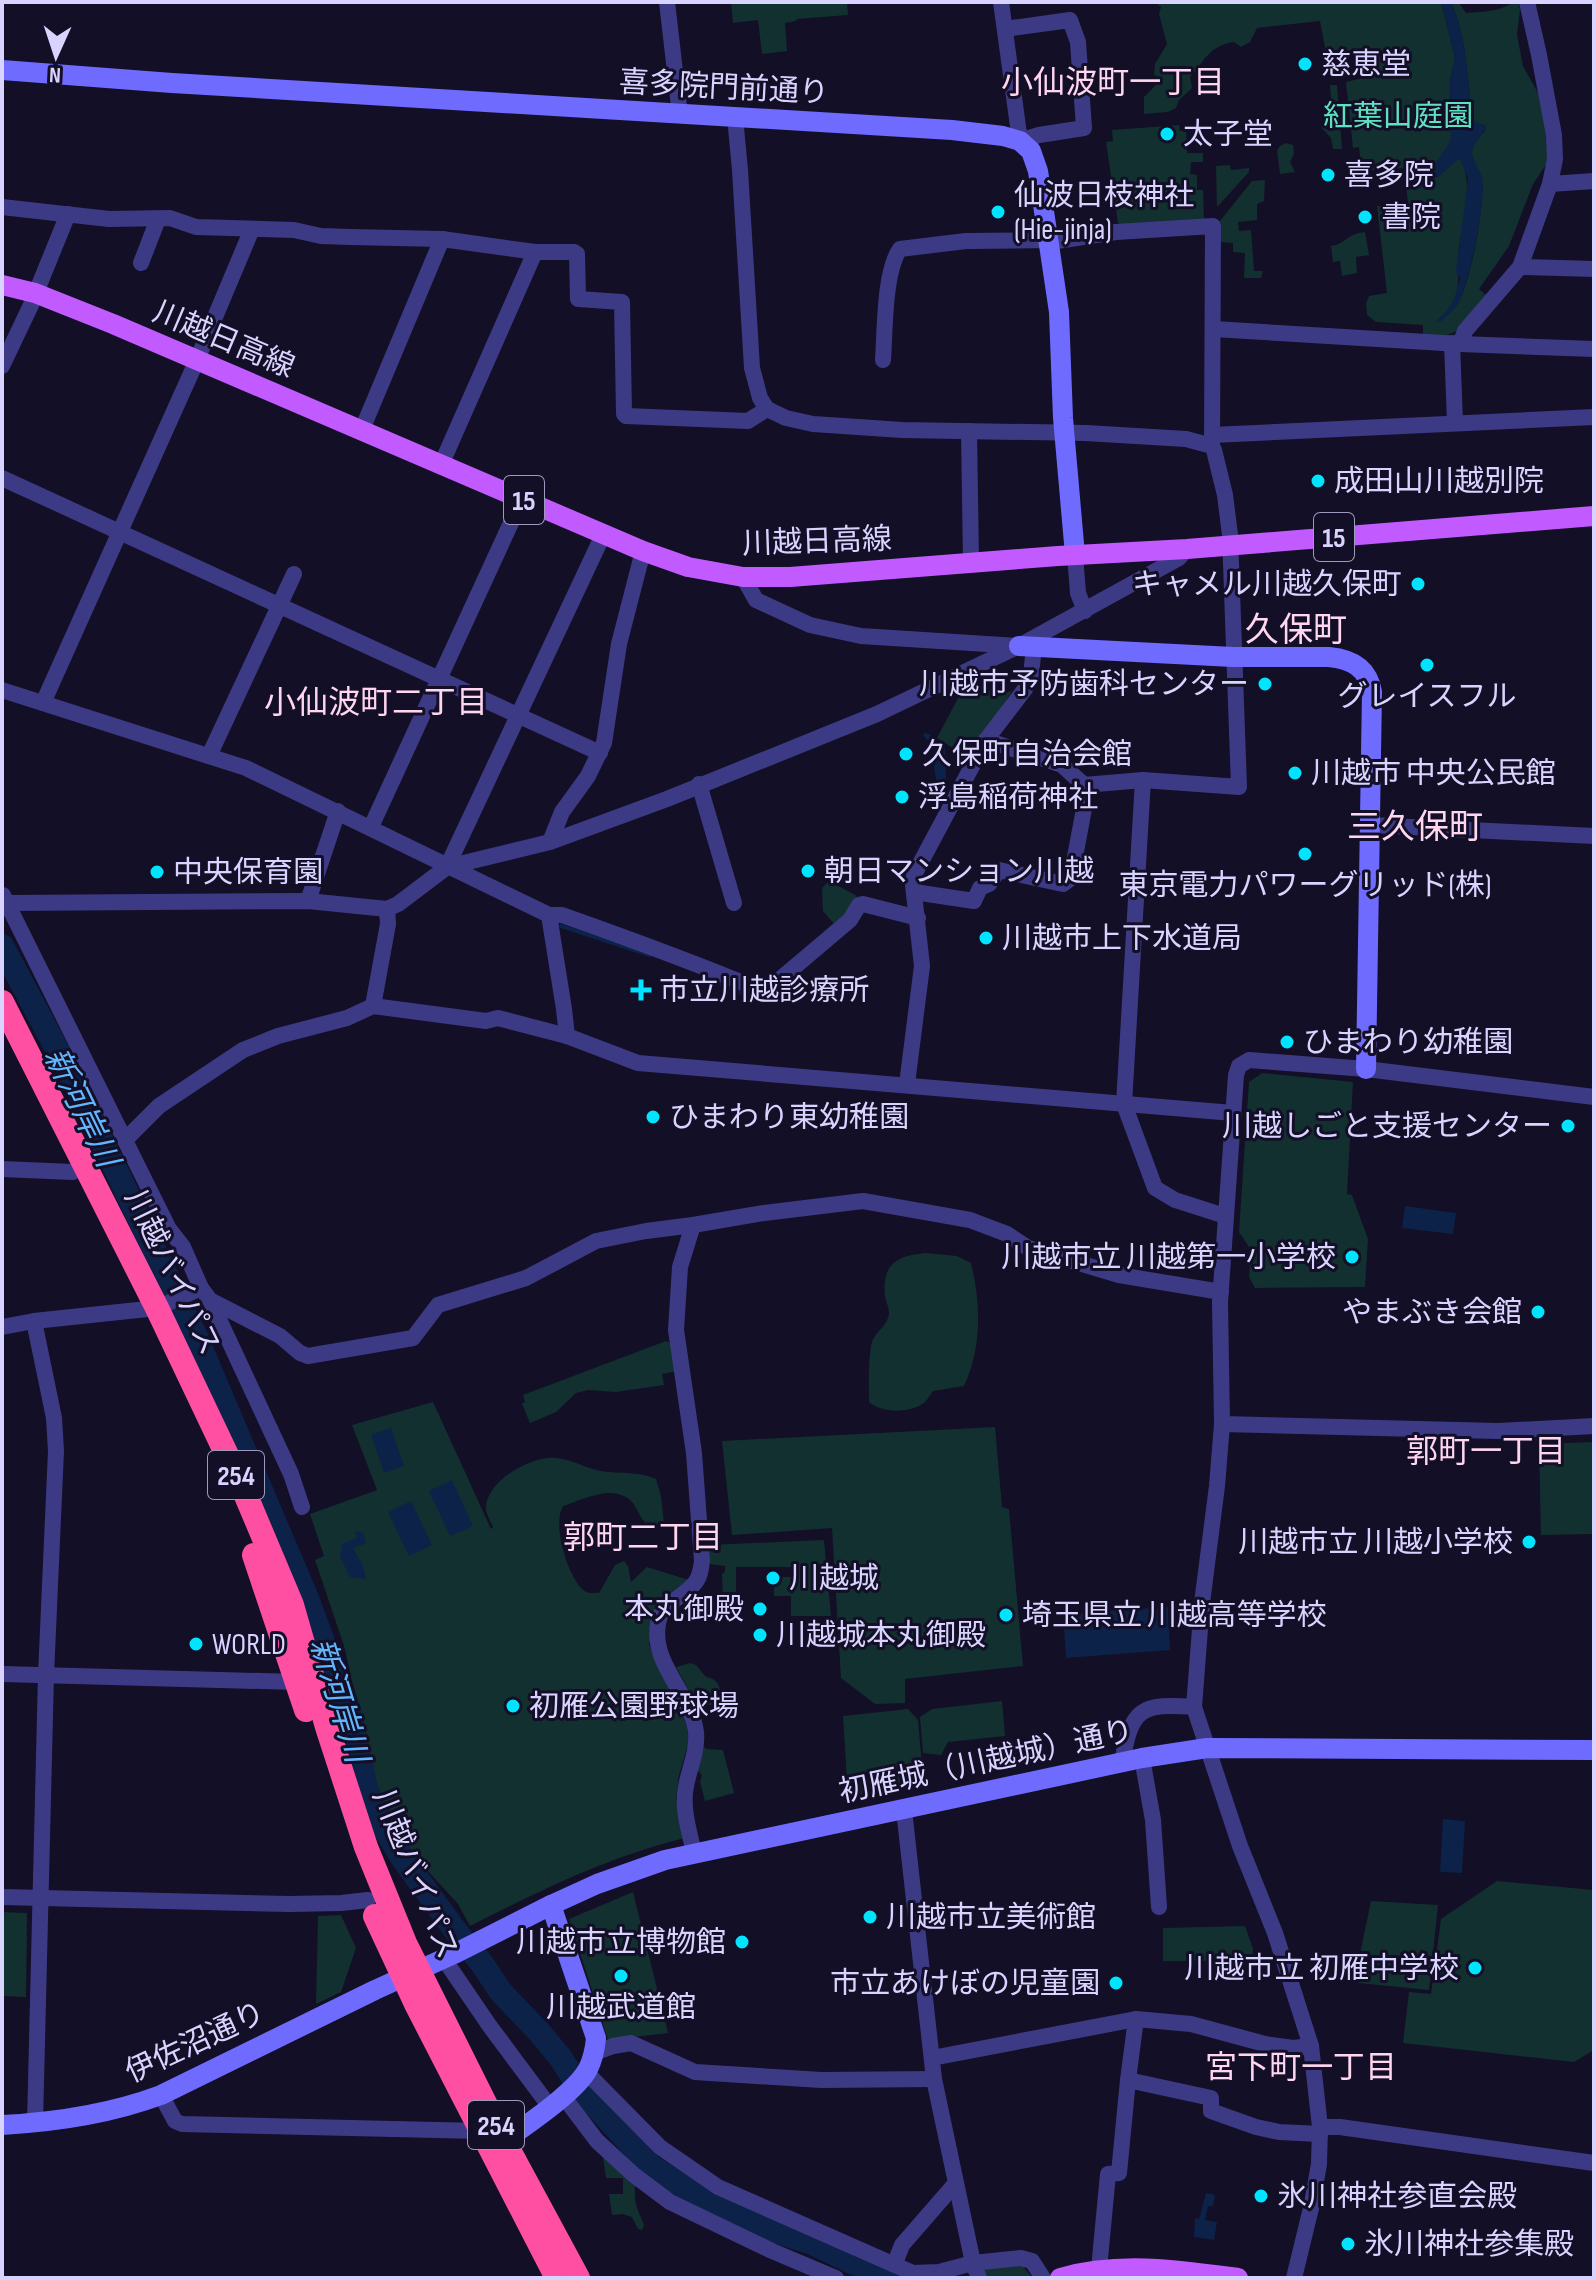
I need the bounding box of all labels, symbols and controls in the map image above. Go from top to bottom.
north arrow [16,16,96,96]
place label: 慈恵堂 [1321,47,1411,83]
marker: 慈恵堂 [1296,55,1314,73]
text: N [48,61,62,88]
district label: 小仙波町一丁目 [1001,64,1225,103]
street label: 喜多院門前通り [618,65,830,111]
park label: 紅葉山庭園 [1323,99,1473,135]
place label: 太子堂 [1183,117,1273,153]
marker: 太子堂 [1158,125,1176,143]
place label: 喜多院 [1344,158,1434,194]
marker: 喜多院 [1319,166,1337,184]
place label: 仙波日枝神社 (Hie-jinja) [1014,178,1194,248]
place label: 書院 [1381,200,1441,236]
marker: 仙波日枝神社 (Hie-jinja) [989,203,1007,221]
marker: 書院 [1356,208,1374,226]
street label: 川越日高線 [148,294,300,386]
place label: 成田山川越別院 [1334,464,1544,500]
marker: 成田山川越別院 [1309,472,1327,490]
road number: 15 [504,476,544,524]
road number: 15 [1314,513,1354,561]
street label: 川越日高線 [741,521,893,563]
place label: キャメル川越久保町 [1132,567,1402,603]
marker: キャメル川越久保町 [1409,575,1427,593]
district label: 久保町 [1245,610,1347,651]
marker: グレイスフル [1418,656,1436,674]
place label: 川越市予防歯科センター [919,667,1249,703]
marker: 川越市予防歯科センター [1256,675,1274,693]
place label: グレイスフル [1337,679,1517,715]
district label: 小仙波町二丁目 [264,684,488,723]
place label: 久保町自治会館 [922,737,1132,773]
marker: 久保町自治会館 [897,745,915,763]
place label: 川越市 中央公民館 [1311,756,1556,792]
marker: 川越市 中央公民館 [1286,764,1304,782]
place label: 浮島稲荷神社 [918,780,1098,816]
marker: 浮島稲荷神社 [893,788,911,806]
district label: 三久保町 [1347,807,1483,848]
marker: 東京電力パワーグリッド(株) [1296,845,1314,863]
place label: 朝日マンション川越 [824,854,1094,890]
place label: 中央保育園 [173,855,323,891]
marker: 朝日マンション川越 [799,862,817,880]
marker: 中央保育園 [148,863,166,881]
place label: 東京電力パワーグリッド(株) [1119,868,1492,904]
place label: 川越市上下水道局 [1002,921,1242,957]
marker: 川越市上下水道局 [977,929,995,947]
place label: 市立川越診療所 [659,973,869,1009]
marker: 市立川越診療所 [630,979,652,1001]
place label: ひまわり幼稚園 [1303,1025,1513,1061]
marker: ひまわり幼稚園 [1278,1033,1296,1051]
water label: 新河岸川 [35,1042,128,1176]
place label: ひまわり東幼稚園 [669,1100,909,1136]
marker: ひまわり東幼稚園 [644,1108,662,1126]
place label: 川越しごと支援センター [1222,1109,1552,1145]
marker: 川越しごと支援センター [1559,1117,1577,1135]
street label: 川越バイパス [117,1184,228,1361]
place label: 川越市立 川越第一小学校 [1001,1240,1336,1276]
marker: 川越市立 川越第一小学校 [1343,1248,1361,1266]
place label: やまぶき会館 [1342,1295,1522,1331]
marker: やまぶき会館 [1529,1303,1547,1321]
district label: 郭町一丁目 [1406,1433,1566,1472]
road number: 254 [208,1451,264,1499]
district label: 郭町二丁目 [563,1519,723,1558]
place label: 川越市立 川越小学校 [1238,1525,1513,1561]
marker: 川越市立 川越小学校 [1520,1533,1538,1551]
place label: 川越城 [789,1561,879,1597]
marker: 川越城 [764,1569,782,1587]
place label: 本丸御殿 [624,1592,744,1628]
place label: 埼玉県立 川越高等学校 [1022,1598,1327,1634]
marker: 本丸御殿 [751,1600,769,1618]
marker: 埼玉県立 川越高等学校 [997,1606,1015,1624]
place label: 川越城本丸御殿 [776,1618,986,1654]
marker: 川越城本丸御殿 [751,1626,769,1644]
place label: WORLD [212,1627,286,1663]
water label: 新河岸川 [301,1634,377,1770]
marker: WORLD [187,1635,205,1653]
place label: 初雁公園野球場 [529,1689,739,1725]
marker: 初雁公園野球場 [504,1697,522,1715]
street label: 初雁城（川越城）通り [836,1713,1137,1811]
street label: 川越バイパス [365,1784,465,1964]
place label: 川越市立美術館 [886,1900,1096,1936]
marker: 川越市立美術館 [861,1908,879,1926]
place label: 川越市立博物館 [516,1925,726,1961]
marker: 川越市立博物館 [733,1933,751,1951]
place label: 川越市立 初雁中学校 [1184,1951,1459,1987]
marker: 川越市立 初雁中学校 [1466,1959,1484,1977]
place label: 市立あけぼの児童園 [830,1966,1100,2002]
marker: 川越武道館 [612,1967,630,1985]
marker: 市立あけぼの児童園 [1107,1974,1125,1992]
place label: 川越武道館 [546,1990,696,2026]
street label: 伊佐沼通り [120,1995,271,2091]
district label: 宮下町一丁目 [1205,2049,1397,2088]
road number: 254 [468,2101,524,2149]
place label: 氷川神社参直会殿 [1277,2179,1517,2215]
marker: 氷川神社参直会殿 [1252,2187,1270,2205]
place label: 氷川神社参集殿 [1364,2227,1574,2263]
marker: 氷川神社参集殿 [1339,2235,1357,2253]

